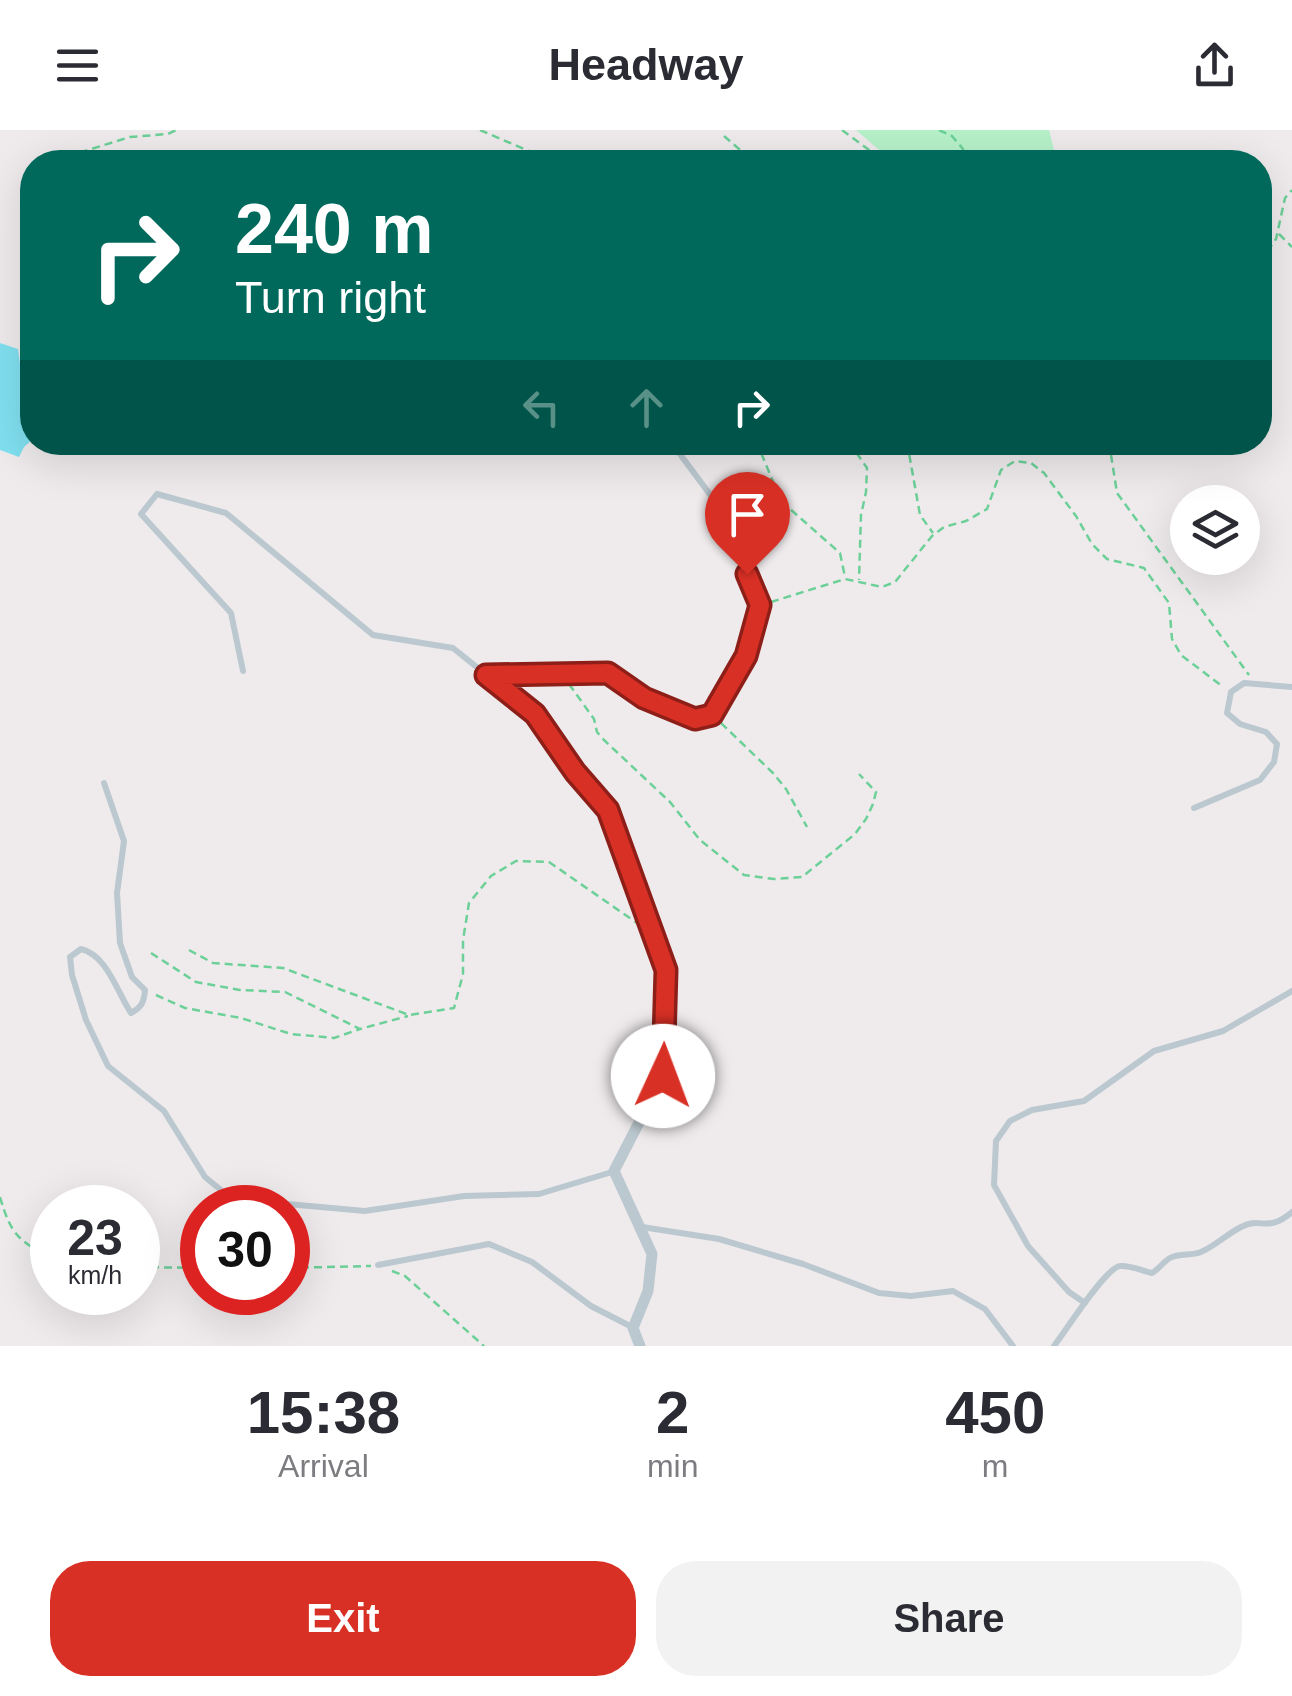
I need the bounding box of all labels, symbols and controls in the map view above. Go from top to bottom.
icon: menu [50,38,105,93]
icon: share [1187,38,1242,93]
text: Headway [548,39,744,90]
icon: right [70,190,200,320]
text: 240 m [235,190,433,268]
text: Turn right [235,272,426,323]
icon: left [514,380,569,435]
icon: ahead [619,380,674,435]
icon: right [724,380,779,435]
pin [705,472,790,575]
map controls [1170,485,1260,575]
button: layers [1170,485,1260,575]
icon: arrive [720,487,775,542]
position arrow [611,1024,715,1128]
speed limit sign: 30 [180,1185,310,1315]
text: 23 [67,1210,123,1266]
text: km/h [68,1261,122,1289]
text: 15:38 [247,1379,400,1446]
text: 2 [656,1379,689,1446]
text: 450 [945,1379,1045,1446]
text: Arrival [278,1448,369,1484]
text: min [647,1448,698,1484]
text: m [982,1448,1009,1484]
button: Exit [50,1561,636,1676]
button: Share [656,1561,1242,1676]

